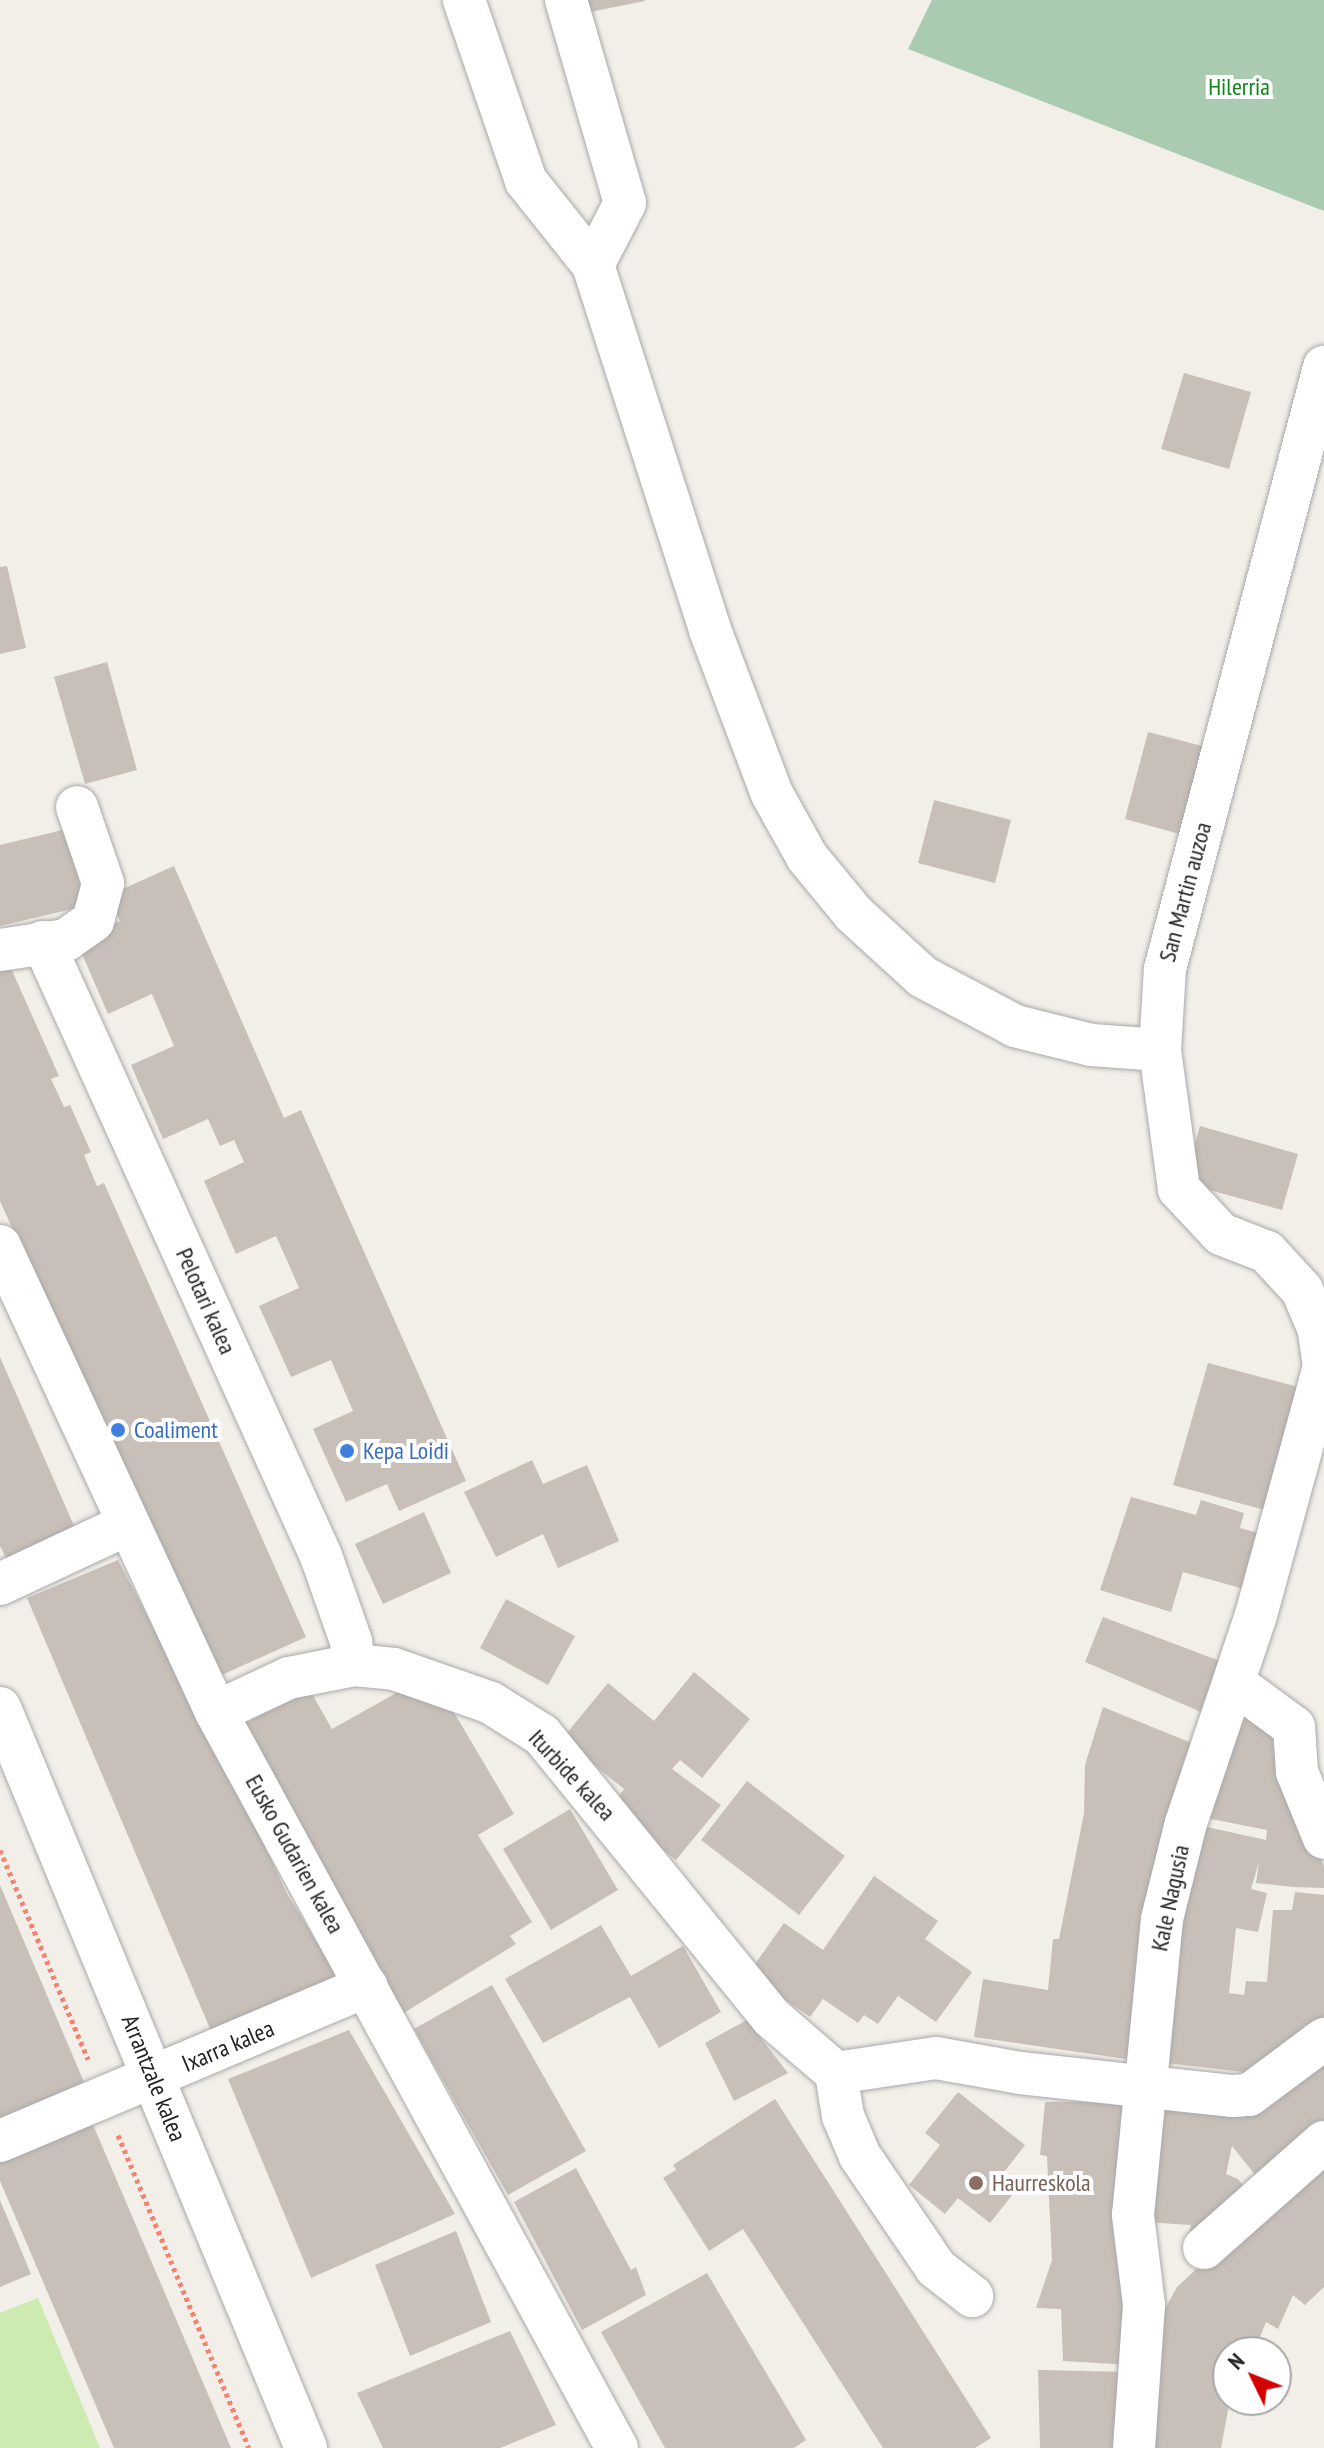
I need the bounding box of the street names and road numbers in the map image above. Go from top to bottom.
street label: San Martin auzoa [1153,819,1217,965]
street label: Pelotari kalea [170,1243,242,1359]
street label: Iturbide kalea [523,1723,621,1827]
street label: Eusko Gudarien kalea [240,1770,350,1938]
street label: Kale Nagusia [1145,1842,1195,1954]
street label: Arrantzale kalea [116,2010,192,2146]
street label: Ixarra kalea [178,2014,278,2078]

